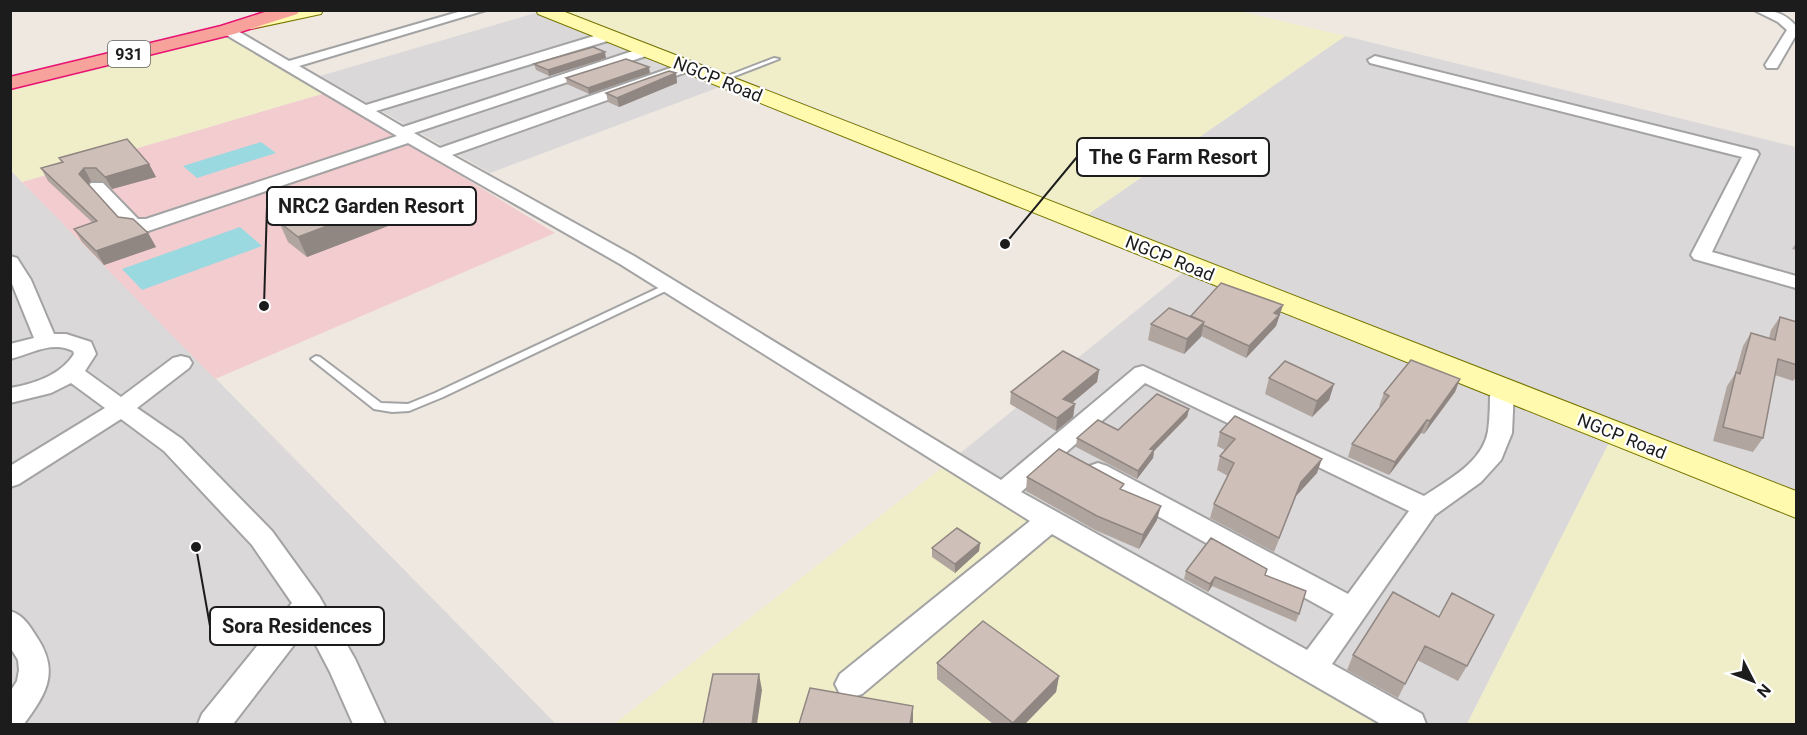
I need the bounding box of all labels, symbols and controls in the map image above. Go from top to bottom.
road number: 931 [108,41,150,67]
street label: NGCP Road [671,52,765,106]
callout: The G Farm Resort [1077,138,1269,176]
text: The G Farm Resort [1089,145,1258,169]
callout: NRC2 Garden Resort [267,187,476,225]
text: NRC2 Garden Resort [278,194,464,218]
street label: NGCP Road [1123,231,1217,285]
street label: NGCP Road [1575,409,1669,463]
callout: Sora Residences [210,607,384,645]
text: Sora Residences [222,614,372,638]
north arrow [1723,651,1783,711]
text: N [1753,680,1775,701]

